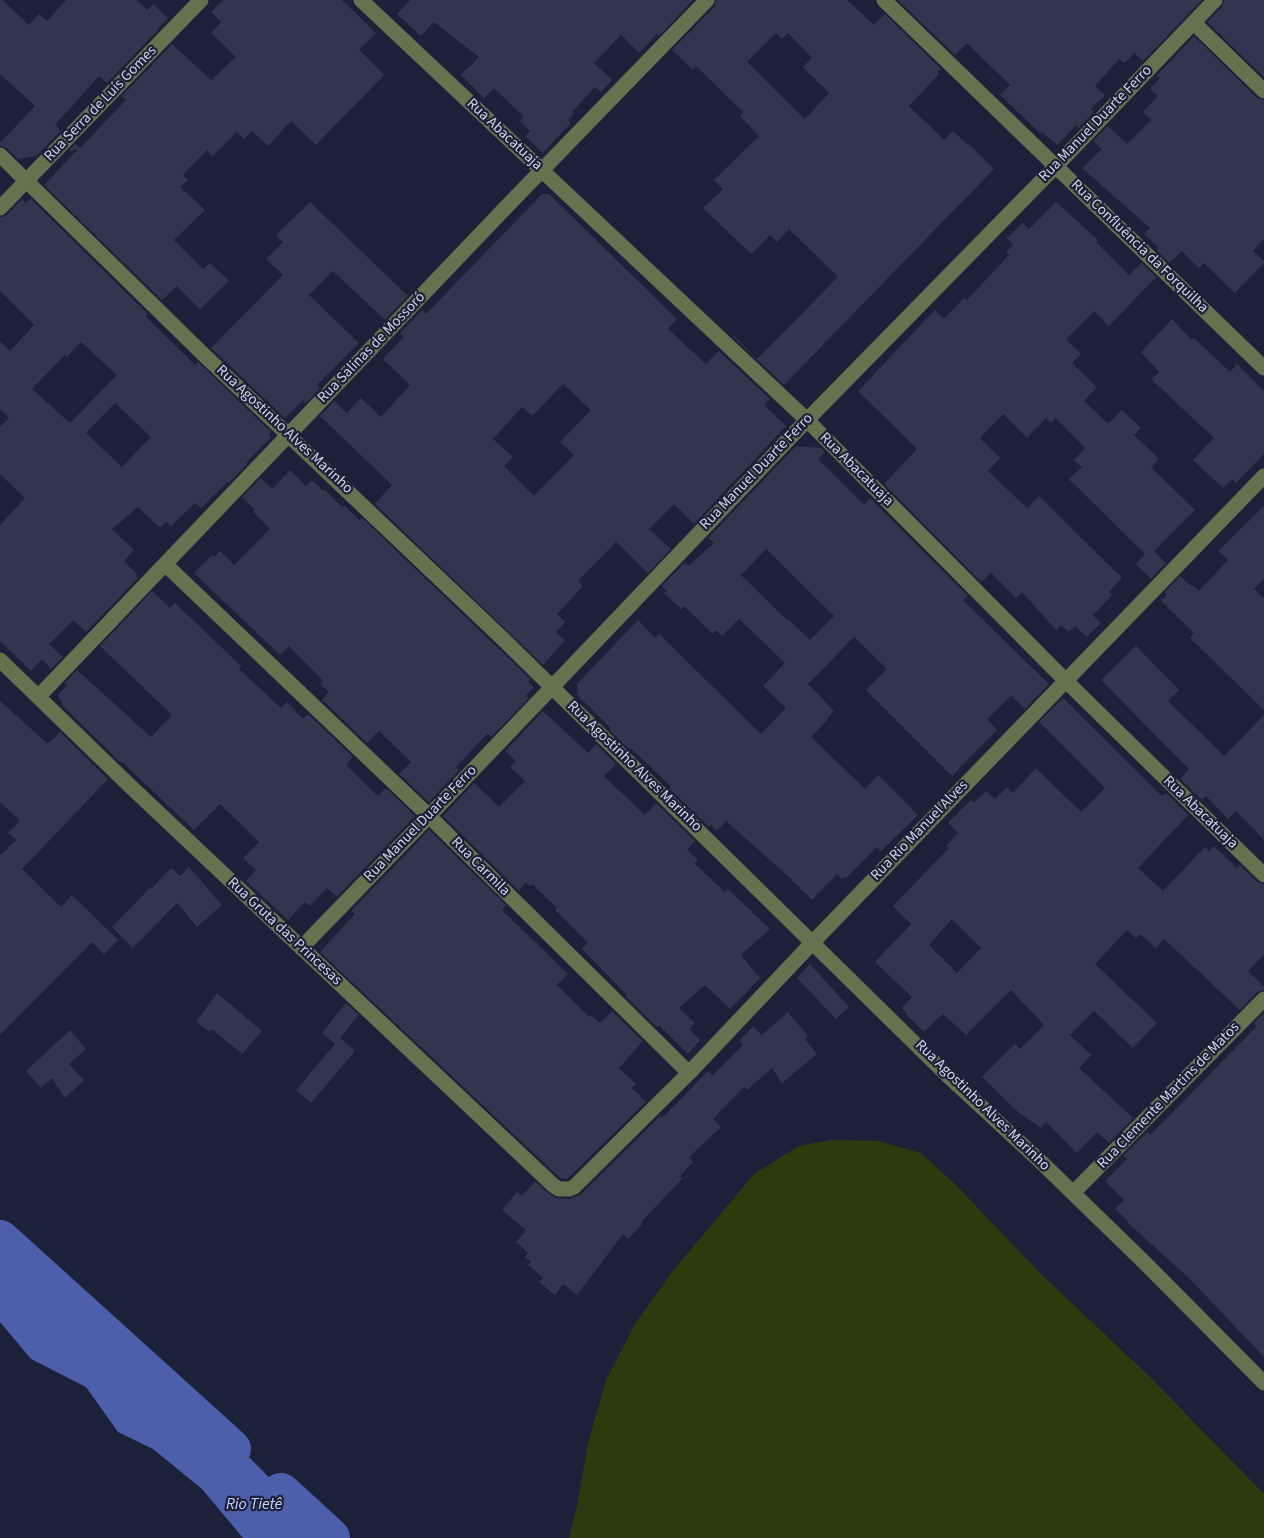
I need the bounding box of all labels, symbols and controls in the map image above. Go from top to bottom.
street label: Rua Serra de Luís Gomes [41,42,161,166]
street label: Rua Manuel Duarte Ferro [1036,62,1156,186]
street label: Rua Abacatuaja [462,95,546,175]
street label: Rua Confluência da Forquilha [1066,177,1212,317]
street label: Rua Salinas de Mossoró [314,289,430,407]
street label: Rua Agostinho Alves Marinho [212,362,356,498]
street label: Rua Manuel Duarte Ferro [697,410,817,534]
street label: Rua Abacatuaja [815,429,897,511]
street label: Rua Agostinho Alves Marinho [563,698,705,836]
street label: Rua Manuel Duarte Ferro [361,762,481,886]
street label: Rua Abacatuaja [1159,773,1241,853]
street label: Rua Rio Manuel Alves [868,777,972,885]
street label: Rua Carmila [447,834,513,900]
street label: Rua Gruta das Princesas [223,874,345,990]
street label: Rua Clemente Martins de Matos [1094,1019,1244,1173]
street label: Rua Agostinho Alves Marinho [911,1037,1053,1175]
water label: Rio Tietê [226,1495,282,1515]

